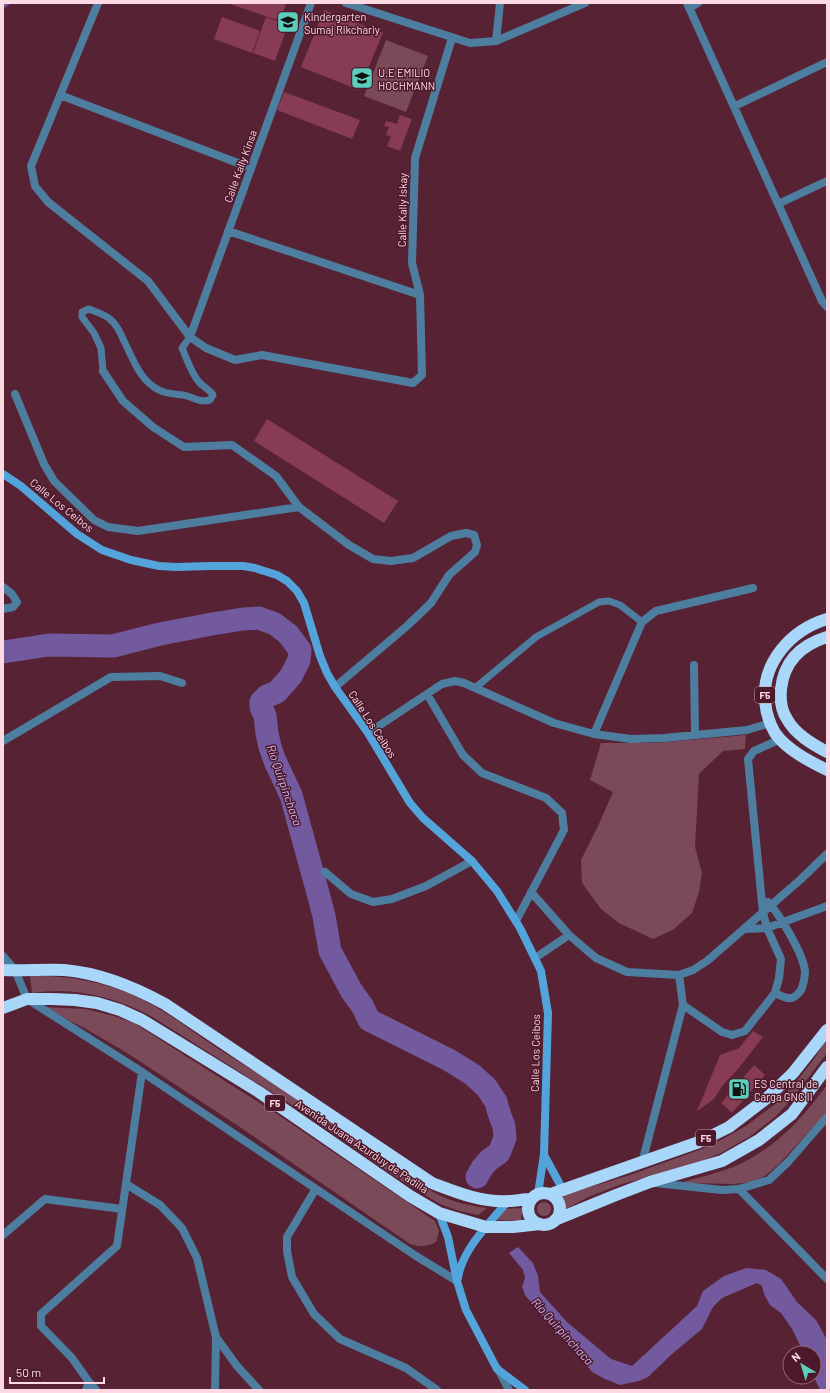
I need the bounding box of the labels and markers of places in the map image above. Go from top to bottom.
school or university icon: Kindergarten Sumaj Rikchariy [275,9,301,35]
place label: Kindergarten Sumaj Rikchariy [304,10,380,36]
school or university icon: U.E EMILIO HOCHMANN [349,65,375,91]
place label: U.E EMILIO HOCHMANN [378,66,435,92]
fuel station icon: ES Central de Carga GNC II [726,1076,752,1102]
place label: ES Central de Carga GNC II [754,1077,818,1103]

